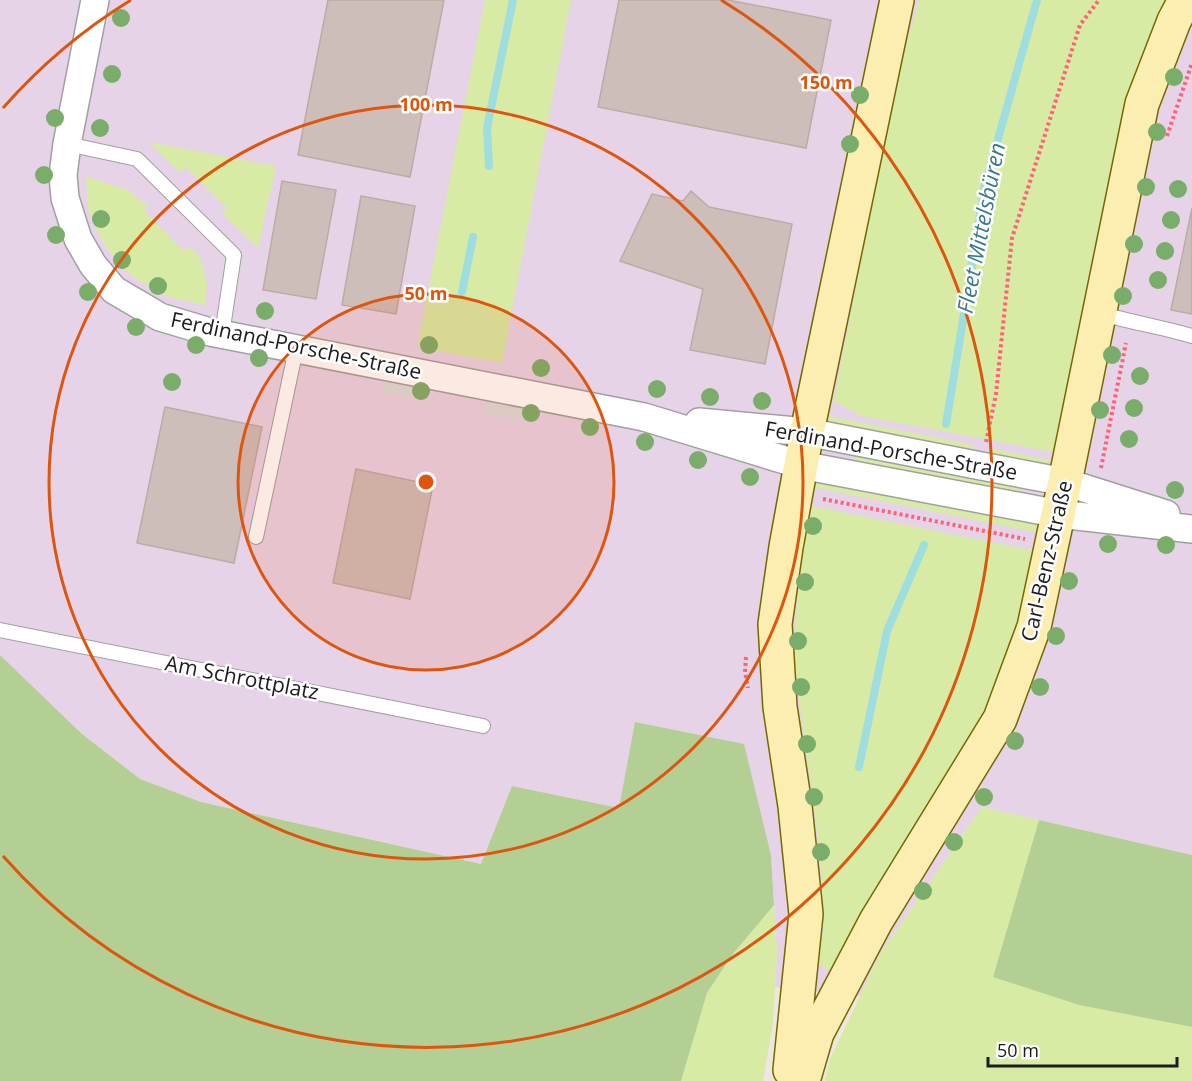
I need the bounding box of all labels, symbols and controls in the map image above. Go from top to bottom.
text: 150 m [799,70,853,94]
text: 100 m [399,92,453,116]
water label: Fleet Mittelsbüren [949,140,1011,316]
text: 50 m [405,281,447,305]
street label: Ferdinand-Porsche-Straße [168,305,424,385]
street label: Ferdinand-Porsche-Straße [763,414,1020,486]
centre of rings [416,472,436,492]
street label: Carl-Benz-Straße [1014,477,1078,644]
street label: Am Schrottplatz [163,648,322,706]
scale bar [988,1030,1177,1068]
text: 50 m [997,1038,1039,1062]

